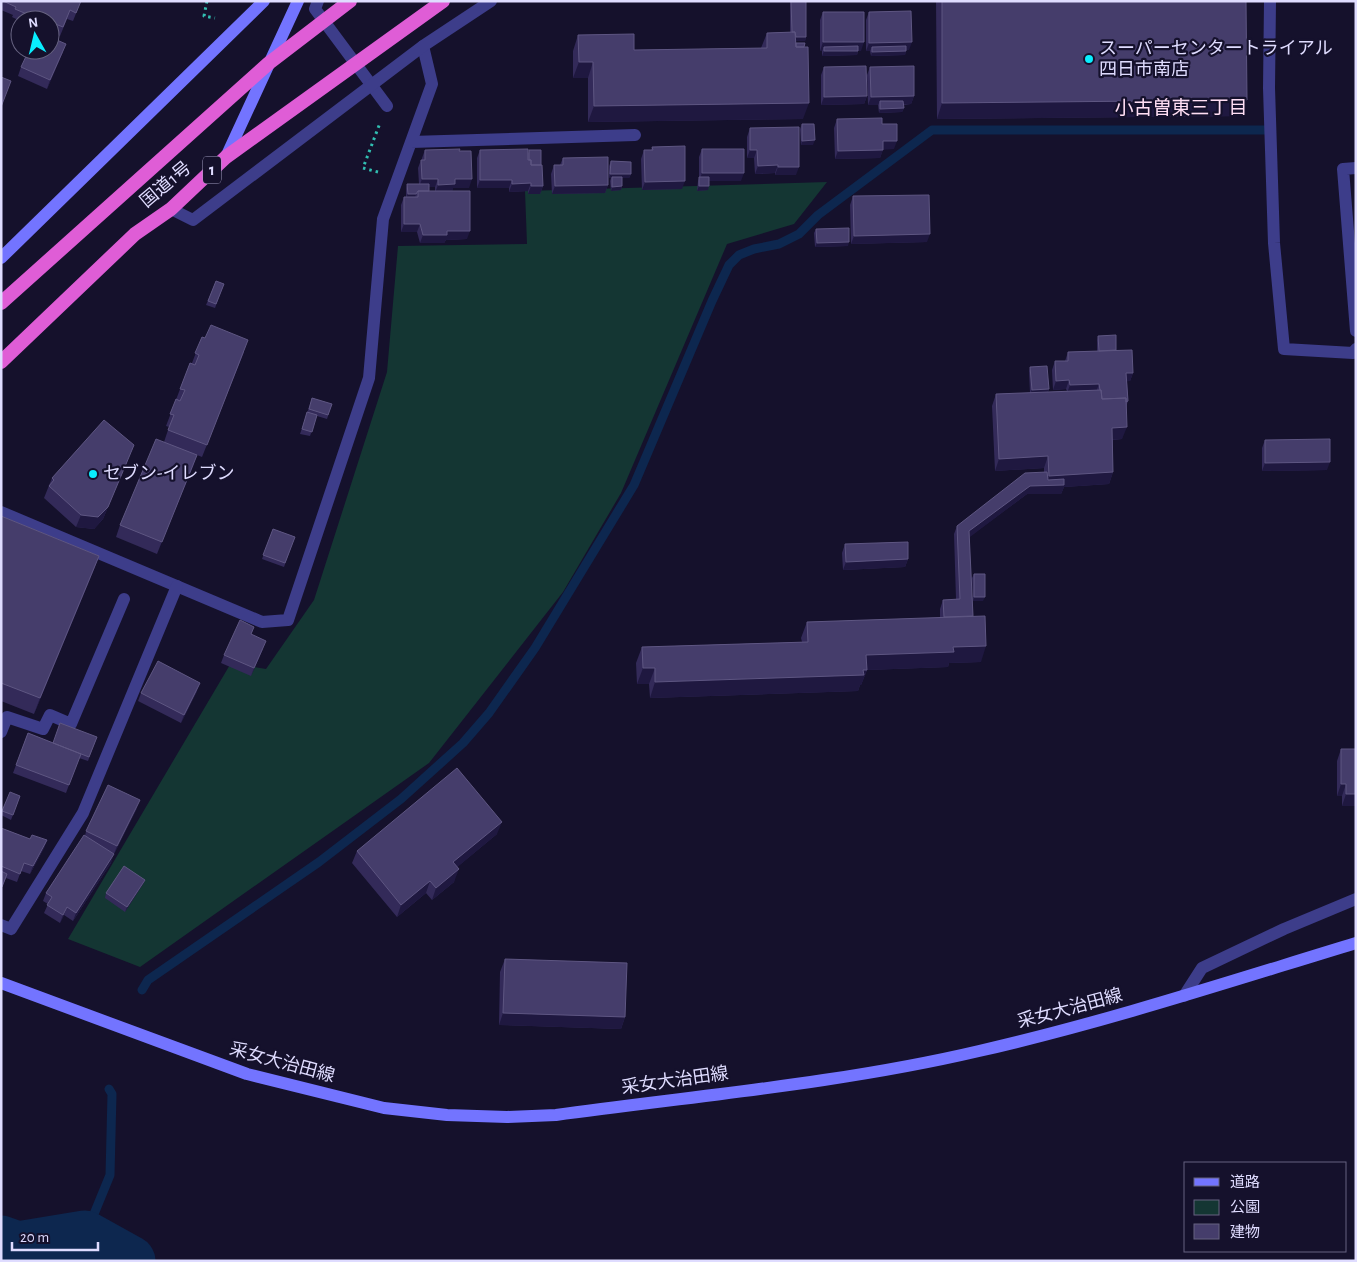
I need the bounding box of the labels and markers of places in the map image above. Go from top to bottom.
place label: スーパーセンタートライアル 四日市南店 [1099,39,1333,79]
marker: スーパーセンタートライアル 四日市南店 [1083,53,1095,65]
place label: セブン-イレブン [103,463,235,483]
marker: セブン-イレブン [87,468,99,480]

